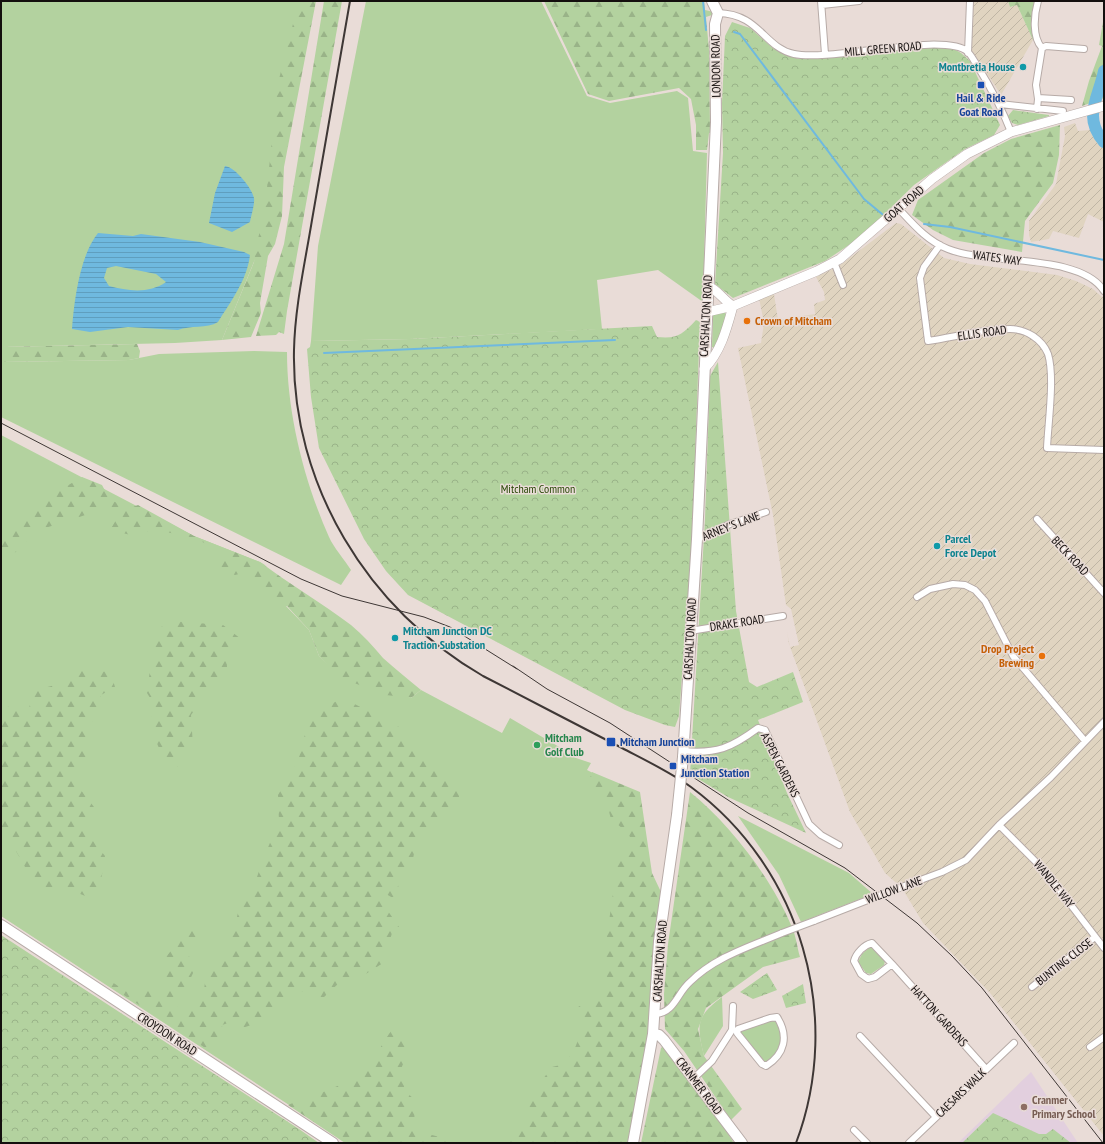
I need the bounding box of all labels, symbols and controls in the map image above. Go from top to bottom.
street label: LONDON ROAD [707,34,724,98]
street label: MILL GREEN ROAD [844,38,922,59]
place label: Montbretia House [939,59,1015,74]
marker: Montbretia House [1018,62,1028,72]
marker: Hail & Ride Goat Road [976,80,986,90]
place label: Hail & Ride Goat Road [956,90,1006,119]
street label: GOAT ROAD [880,182,927,225]
street label: WATES WAY [972,247,1023,268]
street label: CARSHALTON ROAD [696,275,715,357]
place label: Crown of Mitcham [755,313,832,328]
marker: Crown of Mitcham [742,316,752,326]
street label: ELLIS ROAD [956,322,1007,343]
park label: Mitcham Common [501,481,575,496]
street label: ARNEY'S LANE [700,508,762,543]
place label: Parcel Force Depot [945,531,997,560]
street label: BECK ROAD [1048,533,1092,578]
marker: Parcel Force Depot [932,541,942,551]
street label: CARSHALTON ROAD [680,598,699,680]
street label: DRAKE ROAD [709,611,765,634]
place label: Mitcham Junction DC Traction Substation [403,623,492,652]
marker: Mitcham Junction DC Traction Substation [390,633,400,643]
place label: Drop Project Brewing [981,641,1035,670]
marker: Drop Project Brewing [1037,651,1047,661]
place label: Mitcham Golf Club [545,730,585,759]
street label: ASPEN GARDENS [758,730,803,800]
place label: Mitcham Junction [620,734,694,749]
marker: Mitcham Junction [605,736,617,748]
marker: Mitcham Golf Club [532,740,542,750]
place label: Mitcham Junction Station [680,751,749,780]
marker: Mitcham Junction Station [668,761,678,771]
street label: WANDLE WAY [1031,857,1078,911]
street label: WILLOW LANE [863,872,924,907]
street label: CARSHALTON ROAD [649,920,670,1002]
street label: BUNTING CLOSE [1032,935,1095,988]
street label: HATTON GARDENS [908,982,971,1050]
street label: CROYDON ROAD [135,1009,200,1058]
street label: CRANMER ROAD [673,1054,726,1117]
street label: CAESARS WALK [932,1065,989,1120]
place label: Cranmer Primary School [1032,1092,1096,1121]
marker: Cranmer Primary School [1019,1102,1029,1112]

